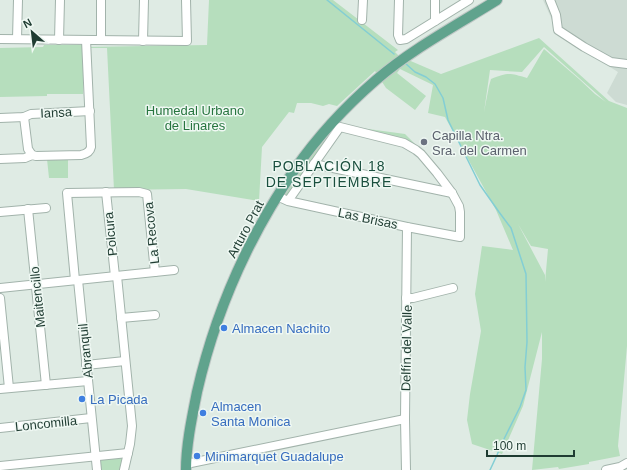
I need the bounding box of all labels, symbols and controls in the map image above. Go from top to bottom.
north arrow [12,12,52,52]
text: N [21,16,34,30]
park label: Humedal Urbano de Linares [146,103,244,133]
street label: Iansa [40,104,73,121]
place label: Capilla Ntra. Sra. del Carmen [432,128,527,158]
marker: Capilla Ntra. Sra. del Carmen [419,137,429,147]
district label: POBLACIÓN 18 DE SEPTIEMBRE [266,158,392,190]
street label: Arturo Prat [224,198,267,261]
street label: La Recova [141,200,162,265]
street label: Las Brisas [337,205,400,232]
street label: Polcura [101,210,120,257]
street label: Maitencillo [27,266,48,328]
street label: Delfín del Valle [398,305,415,391]
place label: Almacen Nachito [232,321,330,336]
street label: Abranquil [75,323,96,379]
marker: Almacen Nachito [219,323,229,333]
place label: La Picada [90,392,149,407]
marker: La Picada [77,394,87,404]
place label: Almacen Santa Monica [211,399,291,429]
marker: Almacen Santa Monica [198,408,208,418]
street label: Loncomilla [14,413,78,434]
scale bar [487,432,574,458]
text: 100 m [493,439,526,453]
place label: Minimarquet Guadalupe [205,449,344,464]
marker: Minimarquet Guadalupe [192,451,202,461]

